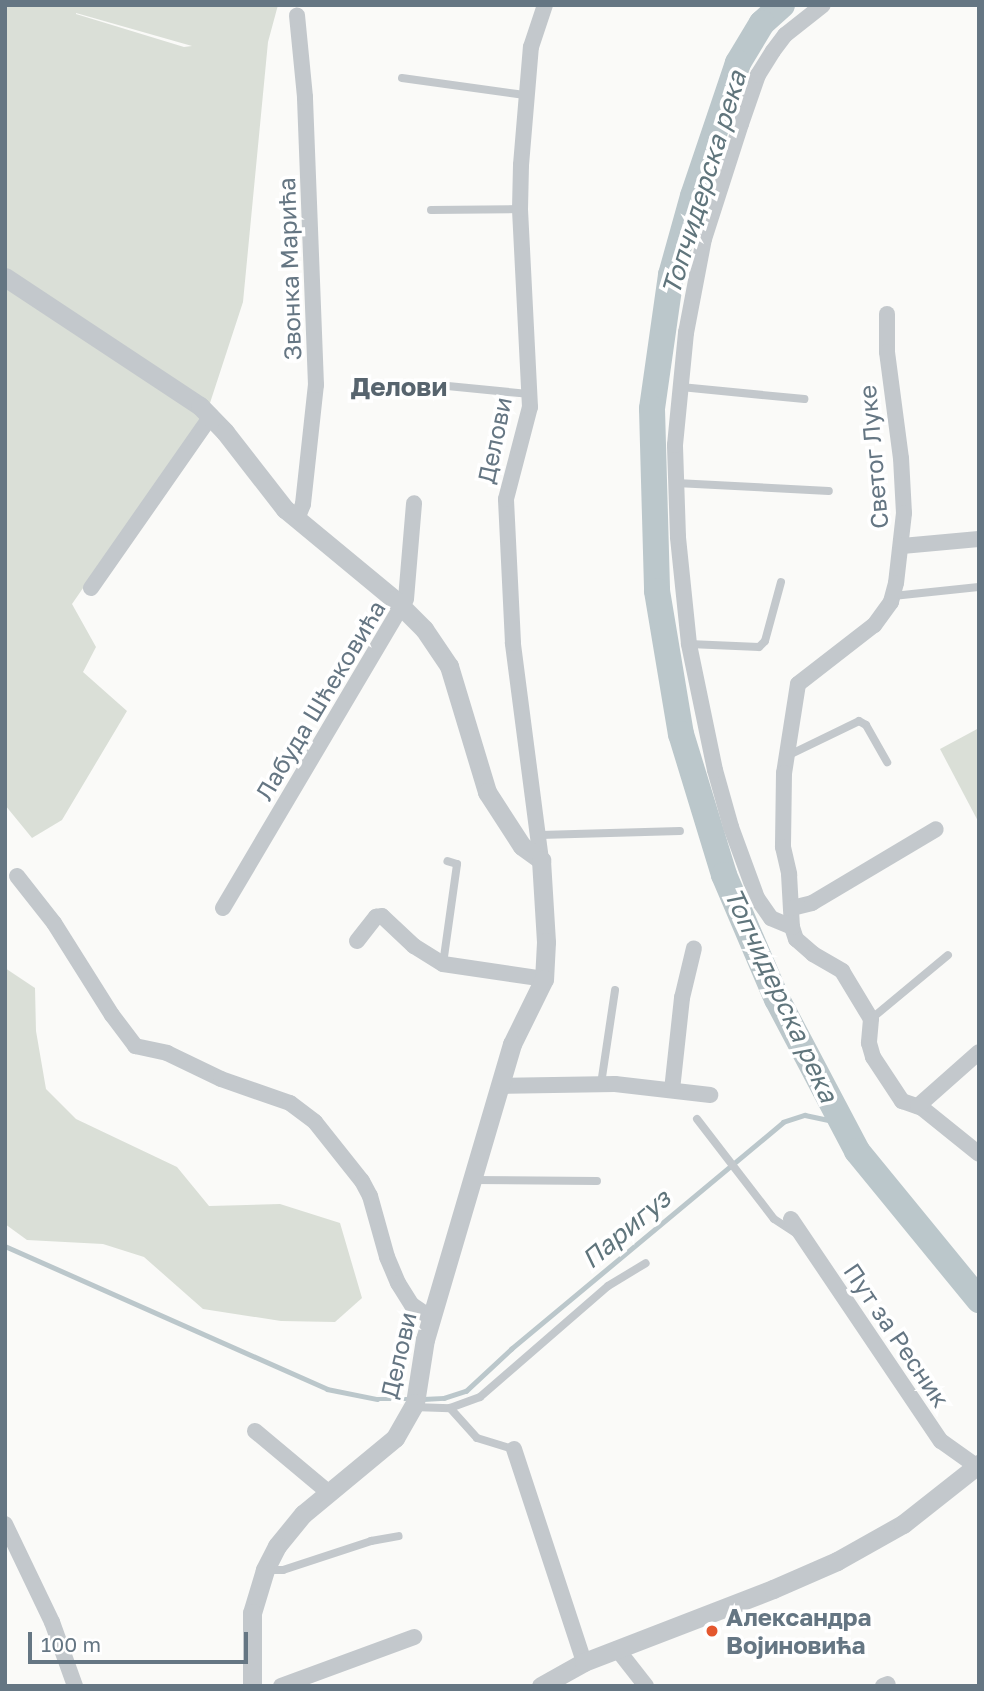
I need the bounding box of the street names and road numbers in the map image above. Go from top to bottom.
street label: Звонка Марића [271,177,307,361]
street label: Светог Луке [852,384,894,530]
street label: Делови [471,394,517,486]
street label: Лабуда Шћековића [249,595,391,805]
street label: Пут за Ресник [838,1258,956,1412]
street label: Делови [374,1309,422,1401]

